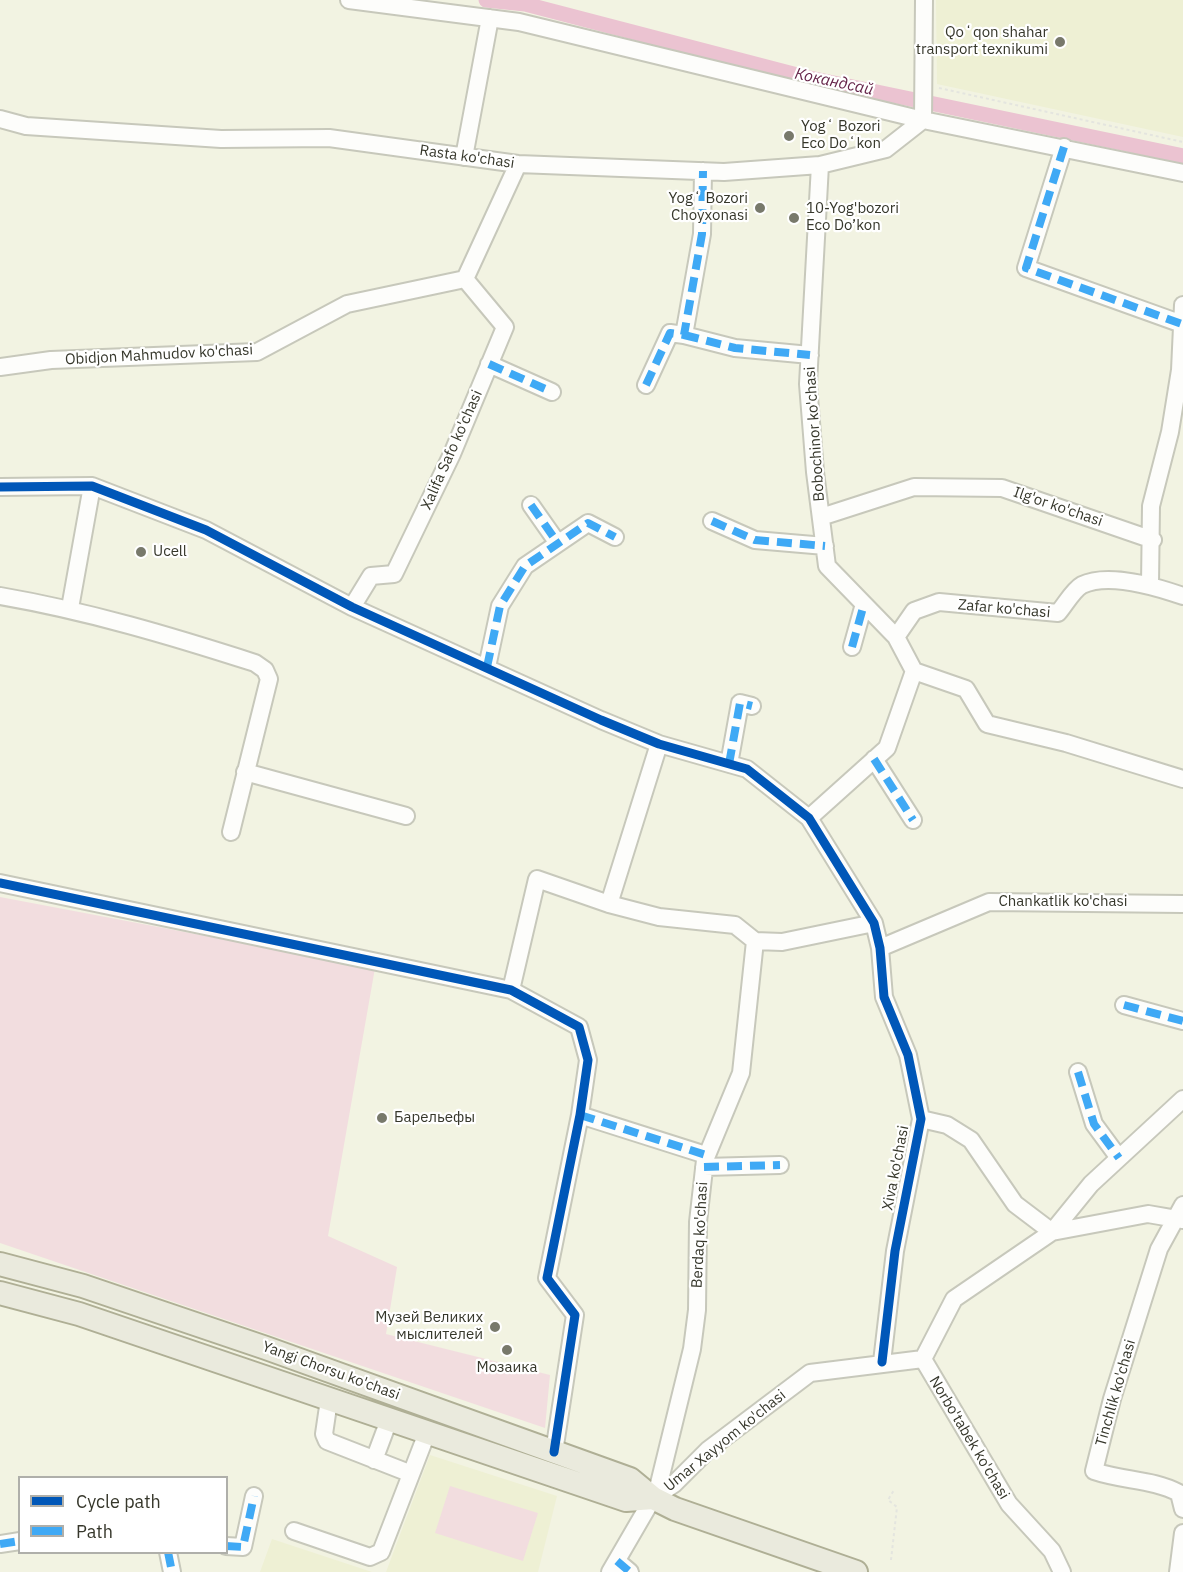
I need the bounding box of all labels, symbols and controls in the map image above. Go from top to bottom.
place label: Qoʻqon shahar transport texnikumi [916,24,1048,59]
marker: Qoʻqon shahar transport texnikumi [1053,35,1067,49]
water label: Кокандсай [793,64,875,100]
place label: Yogʻ Bozori Eco Doʻkon [801,118,881,153]
marker: Yogʻ Bozori Eco Doʻkon [782,129,796,143]
street label: Rasta ko'chasi [418,141,516,173]
place label: Yogʻ Bozori Choyxonasi [668,190,748,225]
place label: 10-Yog'bozori Eco Do’kon [806,200,899,235]
marker: Yogʻ Bozori Choyxonasi [753,201,767,215]
marker: 10-Yog'bozori Eco Do’kon [787,211,801,225]
street label: Obidjon Mahmudov ko'chasi [64,341,254,369]
street label: Bobochinor ko'chasi [801,366,829,502]
street label: Xalifa Safo ko'chasi [418,387,486,513]
street label: Ilg'or ko'chasi [1011,483,1105,531]
place label: Ucell [153,543,187,561]
marker: Ucell [134,545,148,559]
street label: Zafar ko'chasi [957,596,1051,622]
street label: Chankatlik ko'chasi [999,893,1127,911]
place label: Барельефы [394,1109,475,1127]
marker: Барельефы [375,1111,389,1125]
street label: Xiva ko'chasi [879,1124,913,1212]
street label: Berdaq ko'chasi [688,1181,712,1289]
place label: Музей Великих мыслителей [375,1309,483,1344]
marker: Музей Великих мыслителей [488,1320,502,1334]
street label: Tinchlik ko'chasi [1092,1337,1140,1449]
street label: Yangi Chorsu ko'chasi [260,1338,402,1404]
marker: Мозаика [500,1343,514,1357]
place label: Мозаика [477,1359,537,1377]
street label: Norbo'tabek ko'chasi [925,1373,1013,1503]
street label: Umar Xayyom ko'chasi [660,1386,790,1496]
legend [18,1476,228,1554]
text: Cycle path [76,1490,161,1513]
text: Path [76,1520,113,1543]

